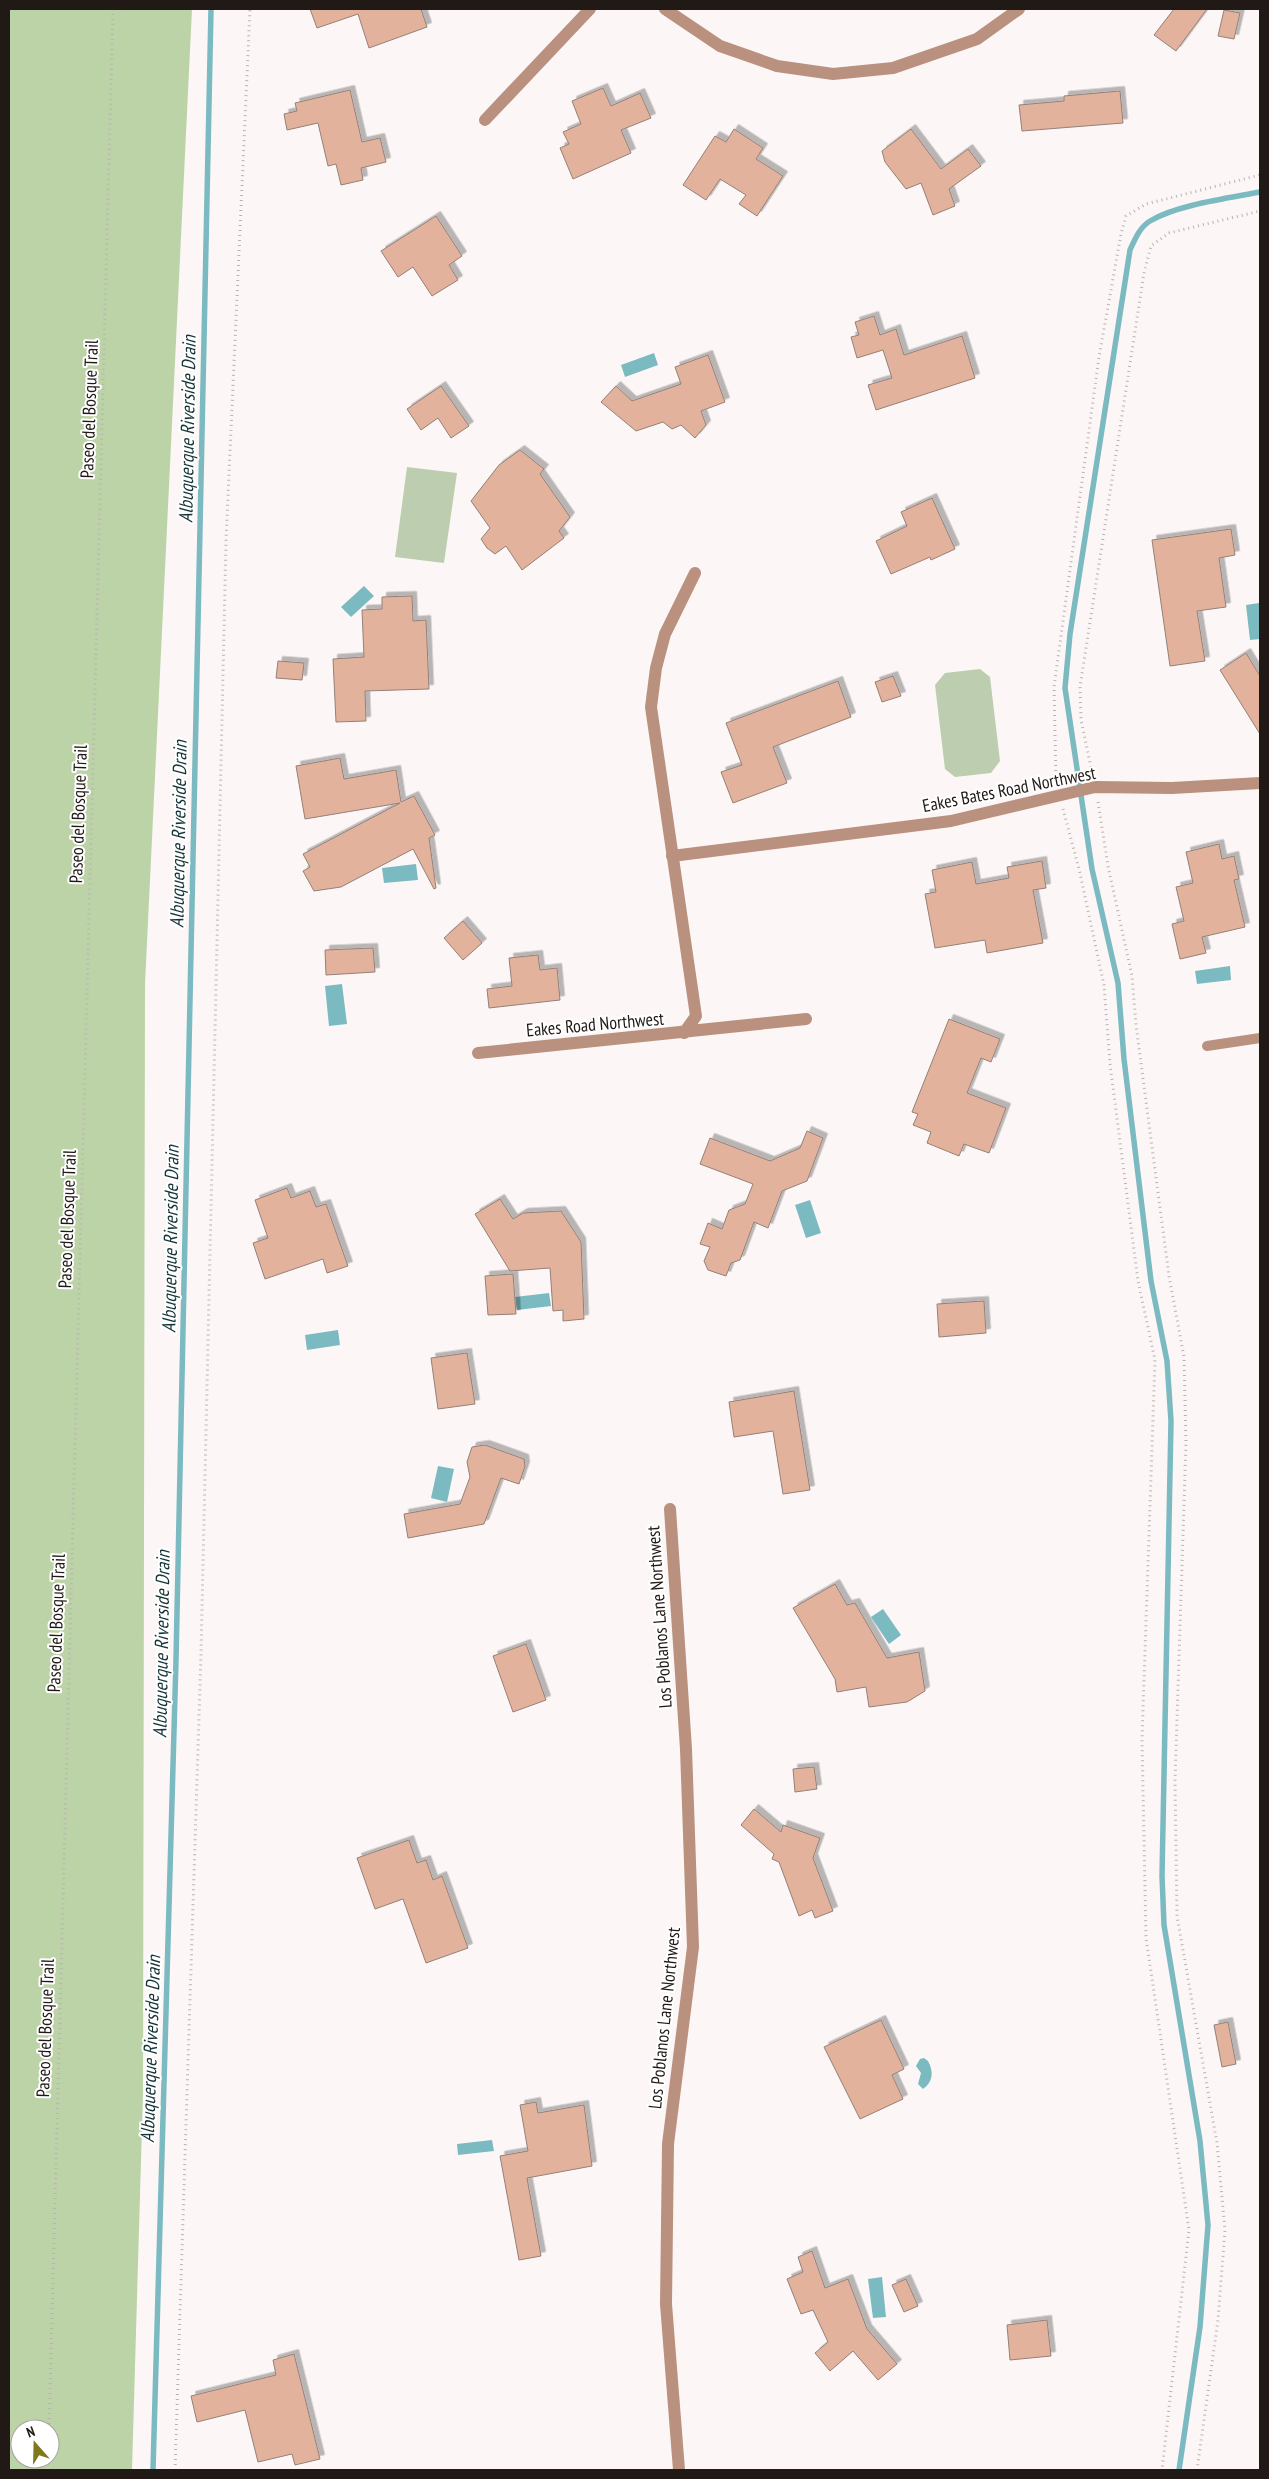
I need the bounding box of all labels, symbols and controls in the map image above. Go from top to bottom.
water label: Albuquerque Riverside Drain [173,333,201,523]
street label: Paseo del Bosque Trail [75,339,103,479]
water label: Albuquerque Riverside Drain [164,738,192,928]
street label: Paseo del Bosque Trail [64,744,92,884]
street label: Eakes Bates Road Northwest [920,761,1098,817]
street label: Eakes Road Northwest [525,1007,665,1041]
water label: Albuquerque Riverside Drain [156,1143,184,1333]
street label: Paseo del Bosque Trail [53,1149,81,1289]
street label: Los Poblanos Lane Northwest [641,1525,677,1709]
water label: Albuquerque Riverside Drain [147,1548,175,1738]
street label: Paseo del Bosque Trail [42,1553,70,1693]
street label: Los Poblanos Lane Northwest [643,1926,685,2110]
water label: Albuquerque Riverside Drain [135,1953,165,2143]
street label: Paseo del Bosque Trail [31,1958,59,2098]
north arrow [10,2419,60,2469]
text: N [24,2422,37,2442]

